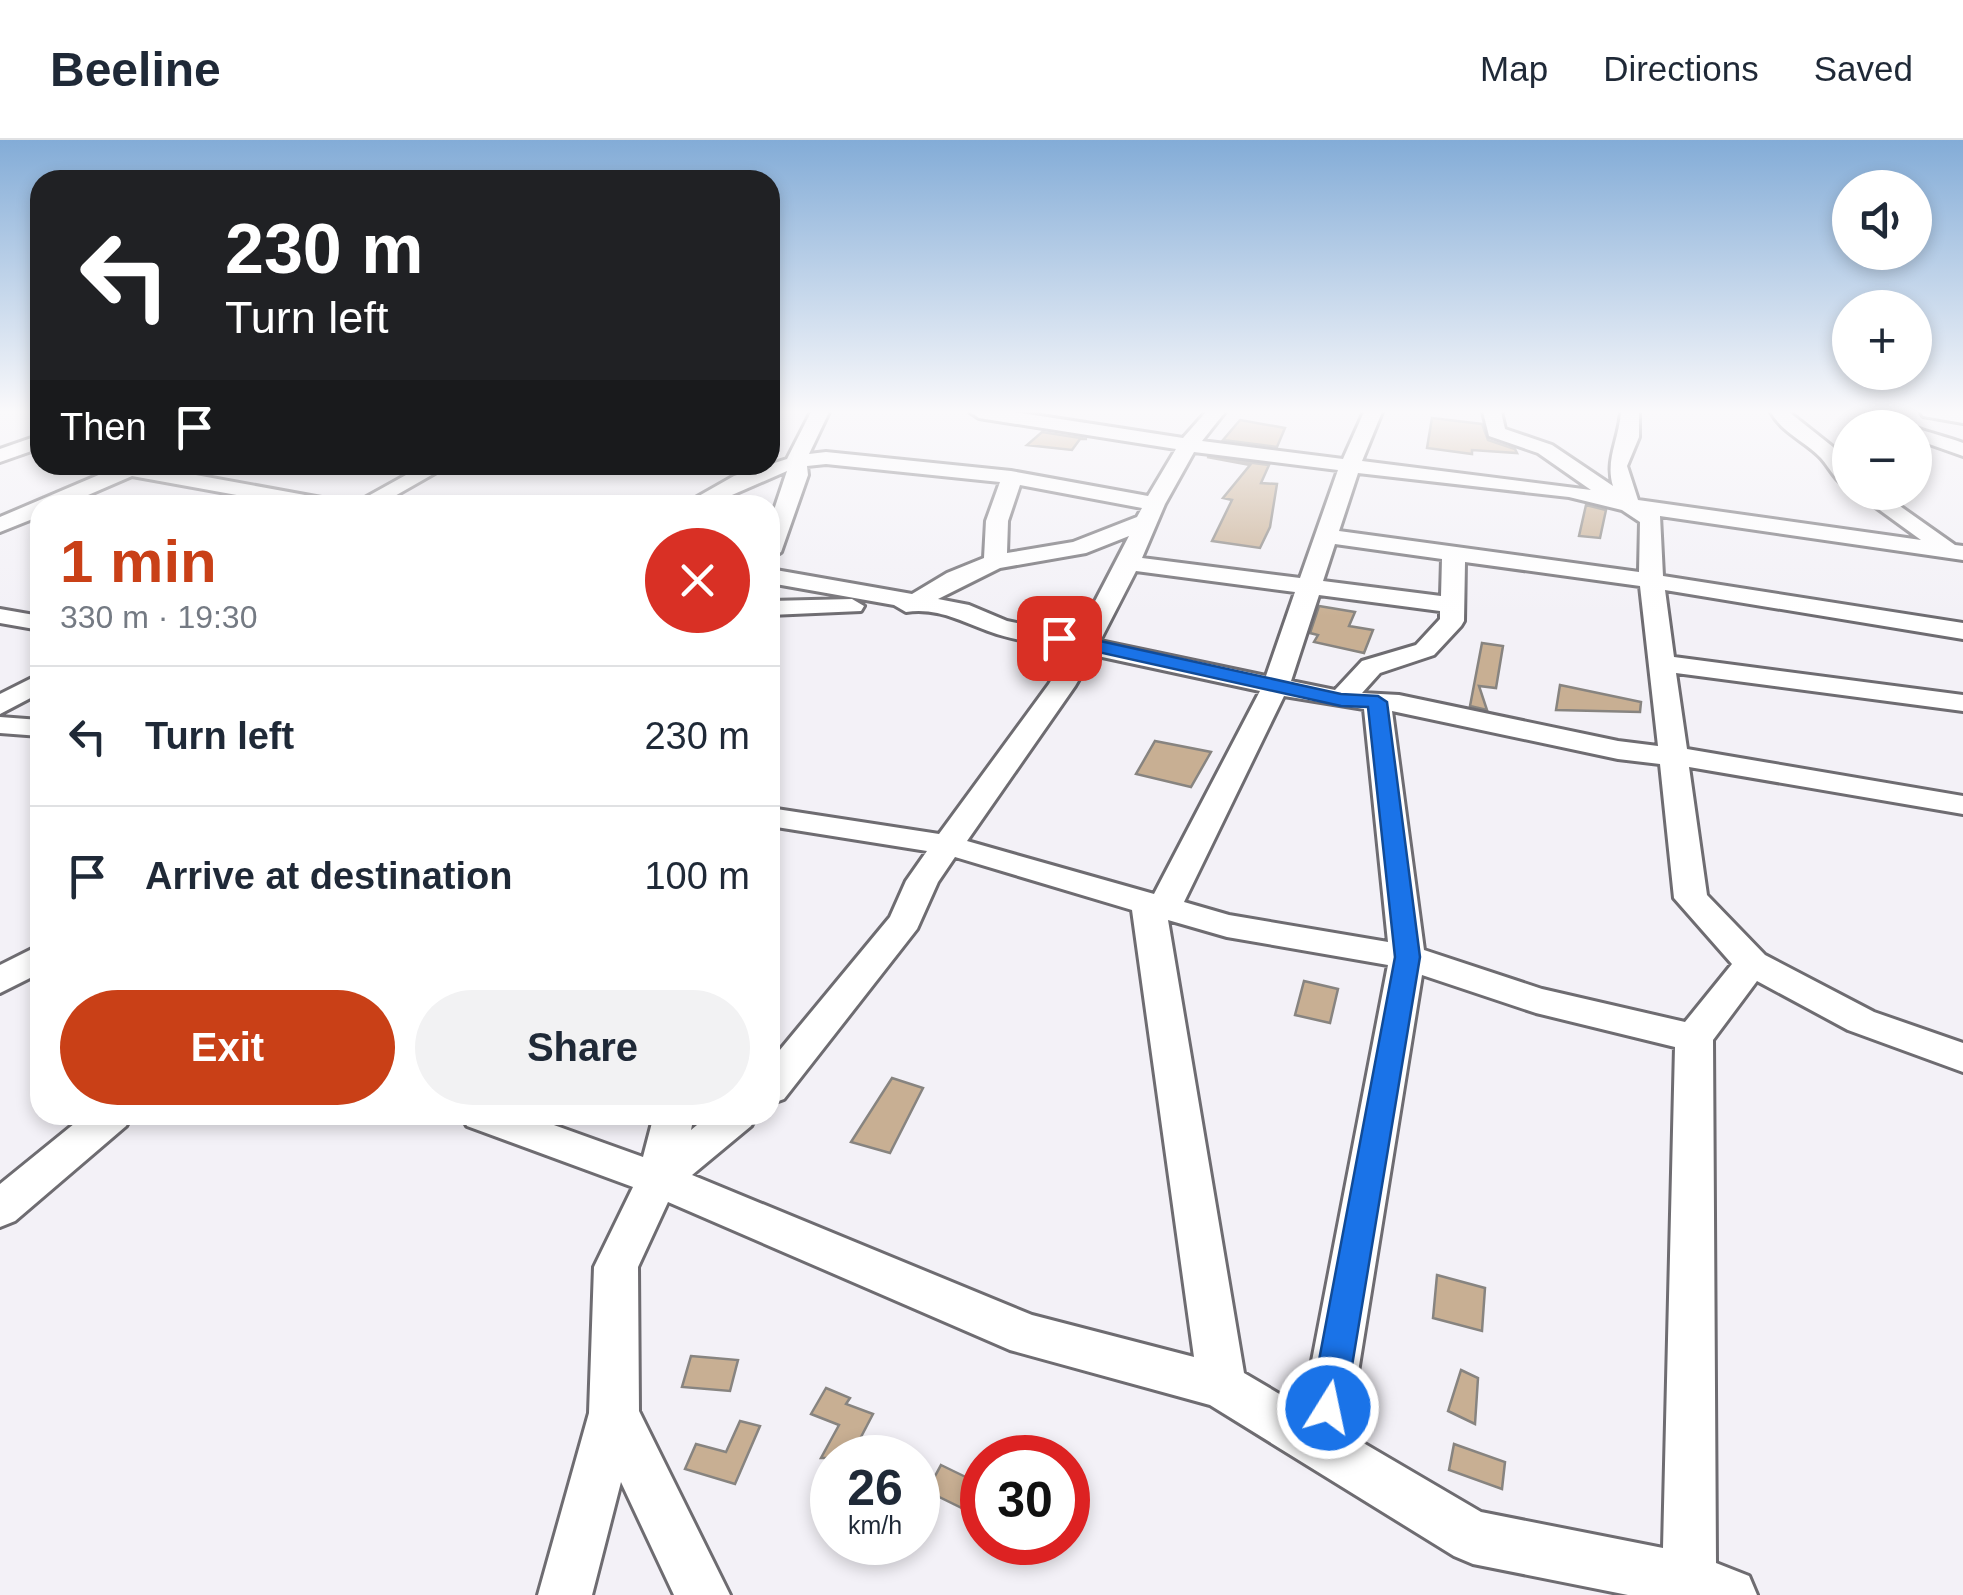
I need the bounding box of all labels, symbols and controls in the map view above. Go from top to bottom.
text: Beeline [50,43,221,96]
text: Map [1480,49,1548,88]
text: Directions [1603,49,1759,88]
text: Saved [1814,49,1913,88]
map controls [1832,170,1932,510]
button: sound [1832,170,1932,270]
icon: left [60,210,190,340]
text: 230 m [225,210,423,288]
button: + [1832,290,1932,390]
text: Turn left [225,292,388,343]
icon: arrive [167,400,222,455]
text: Then [60,406,147,448]
button: − [1832,410,1932,510]
text: 1 min [60,528,217,595]
button: close [645,528,750,633]
pin [1017,596,1102,681]
text: 330 m · 19:30 [60,599,257,635]
icon: arrive [1032,611,1087,666]
icon: left [60,709,115,764]
text: Turn left [145,715,294,757]
text: 230 m [644,715,750,757]
icon: arrive [60,849,115,904]
text: Arrive at destination [145,855,512,897]
text: 100 m [644,855,750,897]
button: Exit [60,990,395,1105]
button: Share [415,990,750,1105]
position arrow [1276,1356,1380,1460]
speed limit sign: 30 [960,1435,1090,1565]
text: 26 [847,1460,903,1516]
text: km/h [848,1511,902,1539]

